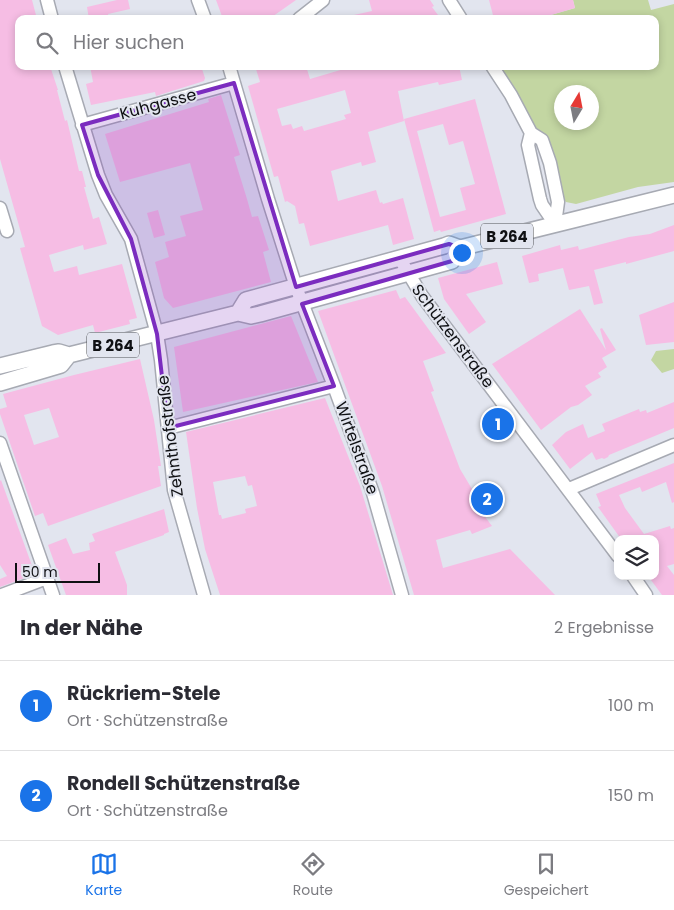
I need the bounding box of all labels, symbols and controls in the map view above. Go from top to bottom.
search box [15,15,659,70]
icon: search [33,29,61,57]
text: Hier suchen [73,29,184,56]
street label: Kuhgasse [117,83,199,125]
north arrow [554,85,599,130]
road number: B 264 [481,224,533,248]
your location [449,240,475,266]
street label: Schützenstraße [406,279,500,393]
road number: B 264 [87,332,139,358]
street label: Zehnthofstraße [151,374,189,498]
street label: Wirtelstraße [330,398,384,498]
pin: 1 [482,405,514,443]
pin: 2 [471,480,503,518]
map controls [614,535,659,580]
button: layers [614,535,659,580]
scale bar [15,560,100,583]
text: 50 m [22,562,58,582]
text: In der Nähe [20,613,143,642]
text: 2 Ergebnisse [554,616,654,639]
text: Rückriem-Stele [67,680,220,707]
text: 1 [33,694,39,717]
text: 100 m [608,694,654,717]
text: Ort · Schützenstraße [67,709,228,732]
text: Rondell Schützenstraße [67,770,300,797]
text: 2 [31,784,41,807]
text: 150 m [608,784,654,807]
text: Ort · Schützenstraße [67,799,228,822]
tab: Karte [85,850,122,901]
tab: Route [293,850,333,901]
tab: Gespeichert [504,850,589,901]

